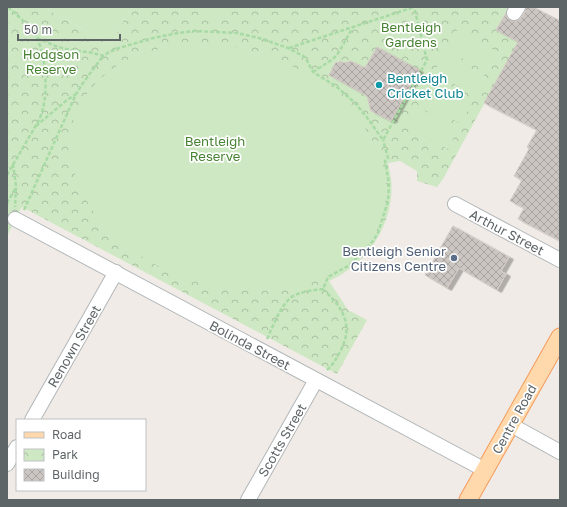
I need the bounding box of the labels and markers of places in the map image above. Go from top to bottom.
place label: Bentleigh Cricket Club [387,70,463,101]
marker: Bentleigh Cricket Club [374,80,384,90]
place label: Bentleigh Senior Citizens Centre [342,243,446,274]
marker: Bentleigh Senior Citizens Centre [449,253,459,263]

